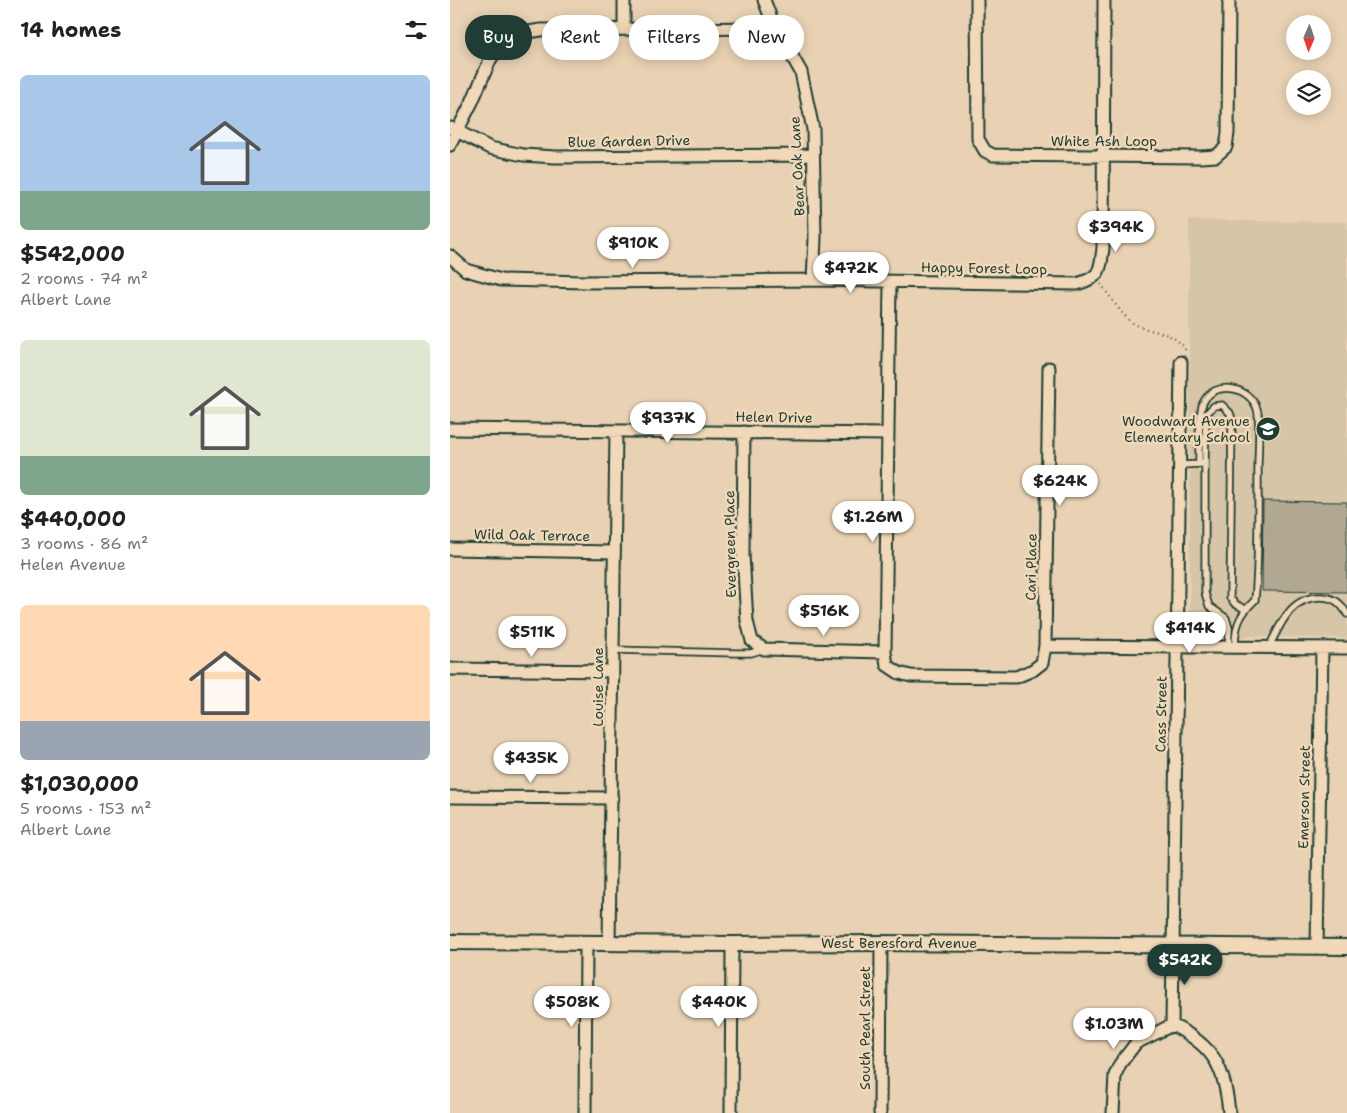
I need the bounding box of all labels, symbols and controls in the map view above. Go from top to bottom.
chip: Buy [465,15,532,60]
chip: Rent [542,15,619,60]
chip: Filters [629,15,719,60]
chip: New [729,15,804,60]
north arrow [1286,15,1331,60]
map controls [1286,15,1331,115]
text: 14 homes [20,16,121,44]
icon: filters [402,16,430,44]
button: layers [1286,70,1331,115]
icon: home [180,108,270,198]
street label: Bear Oak Lane [785,116,809,216]
street label: Blue Garden Drive [568,131,690,151]
street label: White Ash Loop [1051,132,1157,150]
pin: $394K [1081,210,1151,253]
text: $394K [1089,216,1143,237]
pin: $910K [598,226,668,269]
text: $910K [608,232,658,253]
text: $542,000 [20,240,125,268]
pin: $472K [816,252,886,294]
text: $472K [824,257,878,278]
street label: Happy Forest Loop [921,258,1047,278]
text: 2 rooms · 74 m² [20,268,148,289]
text: Albert Lane [20,289,111,310]
icon: home [180,373,270,463]
pin: $937K [633,402,703,444]
text: $937K [641,407,695,428]
street label: Helen Drive [735,407,813,427]
place label: Woodward Avenue Elementary School [1122,412,1251,446]
school or university icon: Woodward Avenue Elementary School [1255,416,1281,442]
pin: $624K [1025,464,1095,507]
text: $624K [1033,470,1087,491]
street label: Evergreen Place [720,490,740,598]
pin: $1.26M [832,500,914,543]
text: $440,000 [20,505,126,533]
text: $1.26M [843,506,903,527]
street label: Wild Oak Terrace [474,525,590,545]
text: 3 rooms · 86 m² [20,533,148,554]
street label: Cari Place [1021,533,1041,601]
text: Helen Avenue [20,554,126,575]
pin: $516K [789,594,859,637]
text: $516K [799,600,849,621]
pin: $414K [1155,612,1225,654]
pin: $511K [497,616,567,658]
text: $414K [1165,617,1215,638]
text: $511K [509,621,555,642]
icon: home [180,638,270,728]
street label: Louise Lane [589,647,607,727]
street label: Cass Street [1151,676,1171,752]
pin: $435K [496,742,566,784]
street label: Emerson Street [1294,745,1314,849]
text: $435K [504,747,558,768]
text: $1,030,000 [20,770,139,798]
text: 5 rooms · 153 m² [20,798,152,819]
text: Albert Lane [20,819,111,840]
street label: West Beresford Avenue [821,934,977,952]
pin: $542K [1150,944,1220,986]
text: $542K [1158,949,1212,970]
street label: South Pearl Street [856,966,874,1090]
pin: $508K [537,986,607,1028]
pin: $440K [684,986,754,1028]
text: $508K [545,991,599,1012]
text: $440K [691,991,747,1012]
pin: $1.03M [1073,1008,1155,1050]
text: $1.03M [1084,1013,1144,1034]

